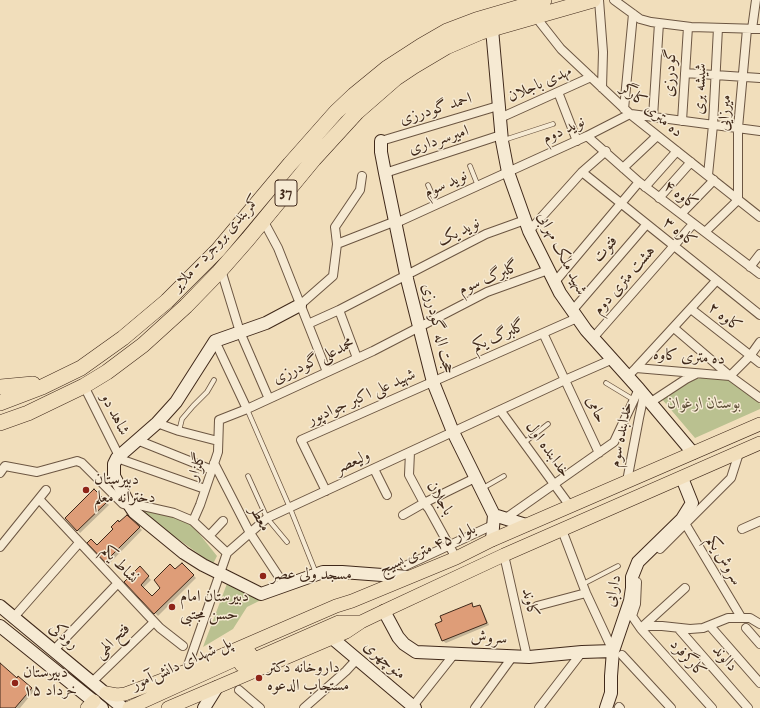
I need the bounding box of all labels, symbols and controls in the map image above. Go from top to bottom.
street label: گودرزی [660,48,682,98]
street label: مهدی باجلان [505,62,575,108]
street label: شیشه بری [690,63,712,115]
street label: ده متری کارگر [616,80,686,142]
street label: احمد گودرزی [398,90,474,130]
street label: میرزایی [715,94,737,132]
street label: نوید دوم [540,113,588,149]
street label: امیرسرداری [406,122,472,160]
street label: نوید سوم [421,167,471,203]
street label: کاوه ۴ [659,177,701,215]
road number: 37 [275,180,297,206]
street label: کمربندی بروجرد - ملایر [169,192,265,296]
street label: شهید ملک مهرابی [532,209,590,299]
street label: نوید یک [435,214,483,252]
street label: کاوه ۳ [658,214,700,252]
street label: فتوت [589,233,623,267]
street label: هشت متری دوم [590,242,660,320]
street label: گلبرگ سوم [456,258,522,300]
street label: حجت اله گودرزی [416,282,458,376]
street label: کاوه ۲ [703,299,745,337]
street label: گلبرگ یکم [470,317,528,357]
street label: محمدعلی گودرزی [270,335,358,389]
street label: ده متری کاوه [652,346,726,370]
street label: شهید علی اکبر جوادپور [305,366,419,430]
street label: شاهد دو [95,391,133,439]
street label: حامی [581,394,609,426]
park label: بوستان ارغوان [667,395,741,415]
street label: خدابنده سوم [606,401,638,469]
street label: خدابنده اول [520,419,574,481]
street label: ولیعصر [333,447,373,479]
street label: گلزار [184,451,212,483]
place label: دبیرستان دخترانه معلم [94,471,156,509]
street label: باجلان [421,478,457,520]
marker: دبیرستان دخترانه معلم [81,485,91,495]
street label: معطر [244,503,274,535]
street label: بلوار ۴۵ متری بسیج [377,520,479,580]
street label: سروش یکم [701,533,745,589]
street label: نشاط یکم [97,542,141,588]
place label: مسجد ولی عصر [271,566,352,586]
marker: مسجد ولی عصر [258,571,268,581]
street label: دارابی [601,573,627,609]
street label: کاوند [516,587,542,619]
place label: دبیرستان امام حسن مجتبی [180,588,249,626]
marker: دبیرستان امام حسن مجتبی [167,602,177,612]
street label: رودکی [44,619,82,655]
street label: فتح الهی [91,620,135,664]
street label: سروش [470,628,508,650]
street label: پل شهدای دانش‌آموز [129,634,235,696]
street label: کارگرفرد [665,636,709,682]
street label: منوچهری [359,637,409,685]
street label: دالوند [707,642,741,676]
place label: داروخانه دکتر مستجاب الدعوه [267,659,349,697]
place label: دبیرستان ۱۵ خرداد [23,664,77,702]
marker: داروخانه دکتر مستجاب الدعوه [254,673,264,683]
marker: دبیرستان ۱۵ خرداد [10,678,20,688]

